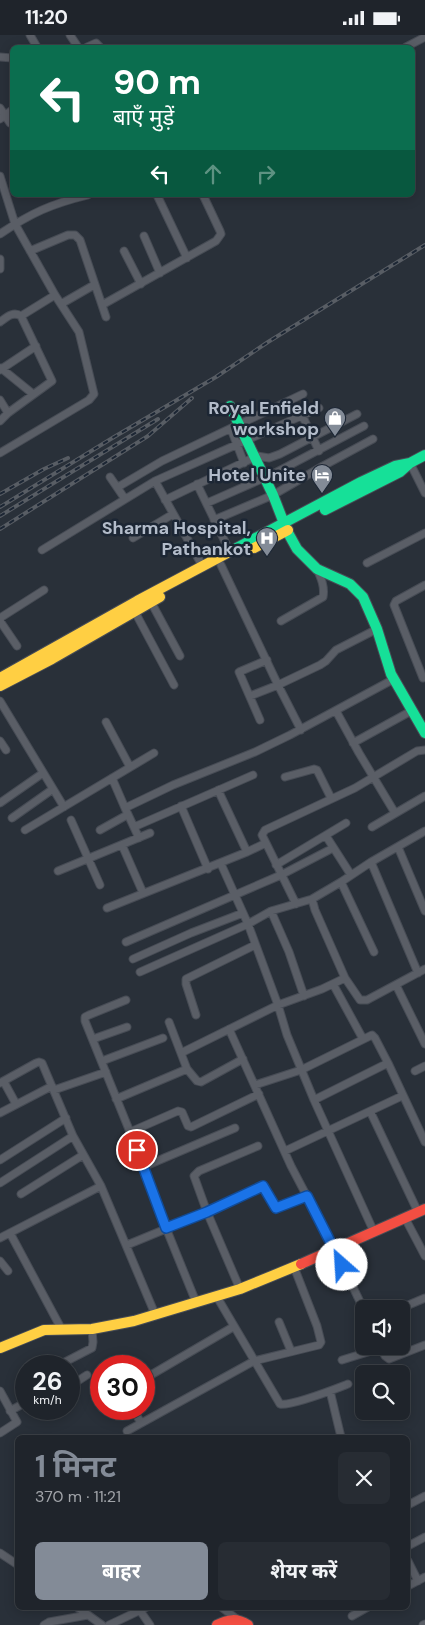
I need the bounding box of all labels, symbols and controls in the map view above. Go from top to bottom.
text: 11:20 [25,5,68,30]
text: 90 m [113,59,201,105]
icon: left [30,65,95,130]
text: बाएँ मुड़ें [113,103,174,132]
icon: left [146,160,174,188]
icon: ahead [199,160,227,188]
icon: right [252,160,280,188]
place label: Royal Enfield workshop [208,396,319,441]
shop icon: Royal Enfield workshop [323,406,347,437]
place label: Hotel Unite [208,463,306,487]
hotel icon: Hotel Unite [310,463,334,494]
place label: Sharma Hospital, Pathankot [102,516,251,561]
hospital icon: Sharma Hospital, Pathankot [255,526,279,557]
pin [116,1129,158,1171]
icon: arrive [123,1136,151,1164]
position arrow [315,1238,367,1290]
map controls [355,1300,410,1420]
button: sound [355,1300,410,1355]
speed limit sign: 30 [90,1355,155,1420]
text: 26 [32,1365,63,1398]
button: search [355,1365,410,1420]
text: km/h [33,1392,62,1408]
text: 1 मिनट [35,1447,116,1486]
button: close [338,1452,390,1504]
text: 370 m · 11:21 [35,1486,121,1507]
button: बाहर [35,1542,208,1600]
button: शेयर करें [218,1542,390,1600]

